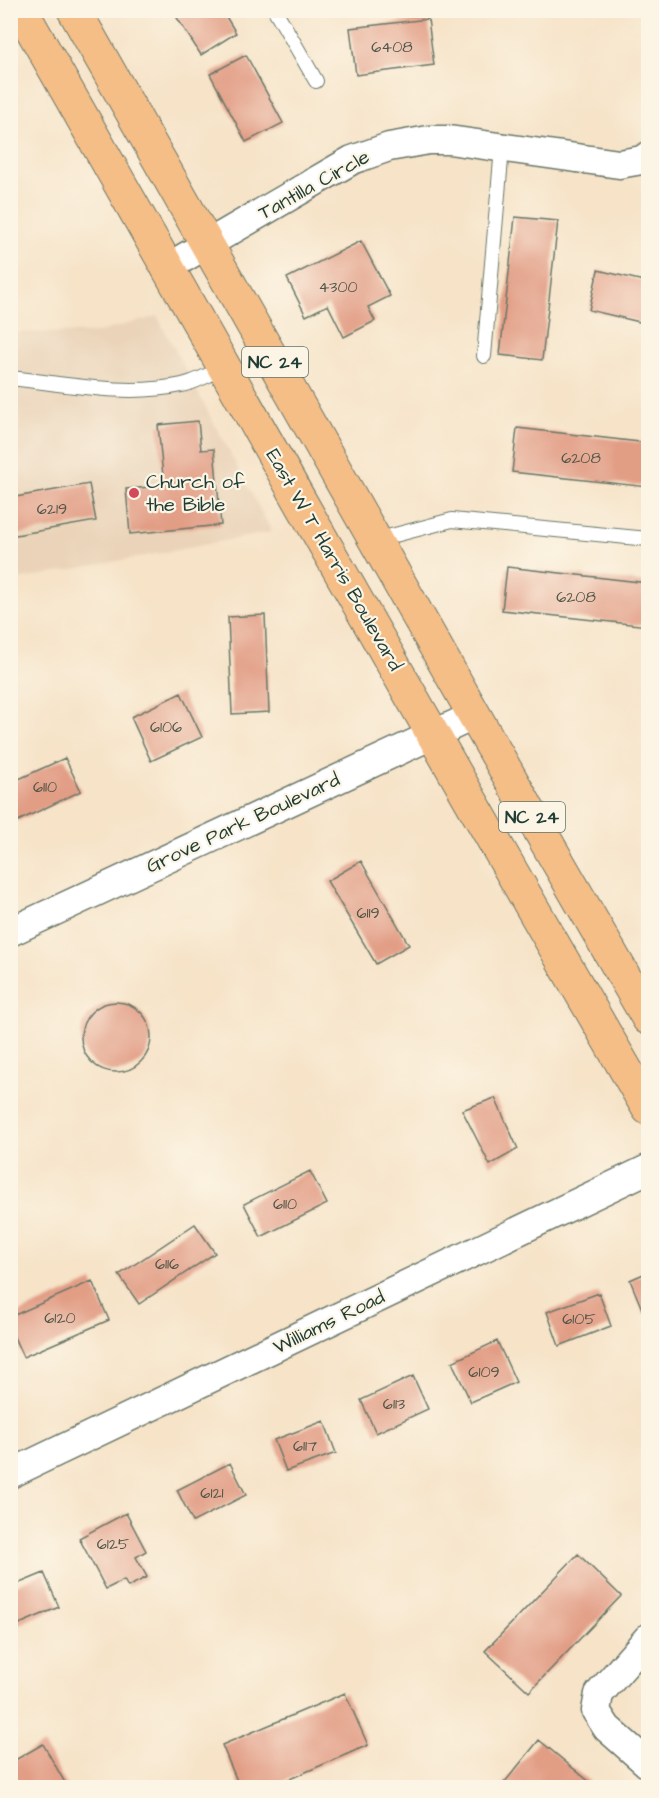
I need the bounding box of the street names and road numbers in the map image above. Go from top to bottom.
street label: Tantilla Circle [253,143,375,227]
road number: NC 24 [242,347,308,377]
street label: East W T Harris Boulevard [259,444,409,676]
street label: Grove Park Boulevard [141,766,345,880]
road number: NC 24 [499,802,565,832]
street label: Williams Road [269,1283,389,1361]

